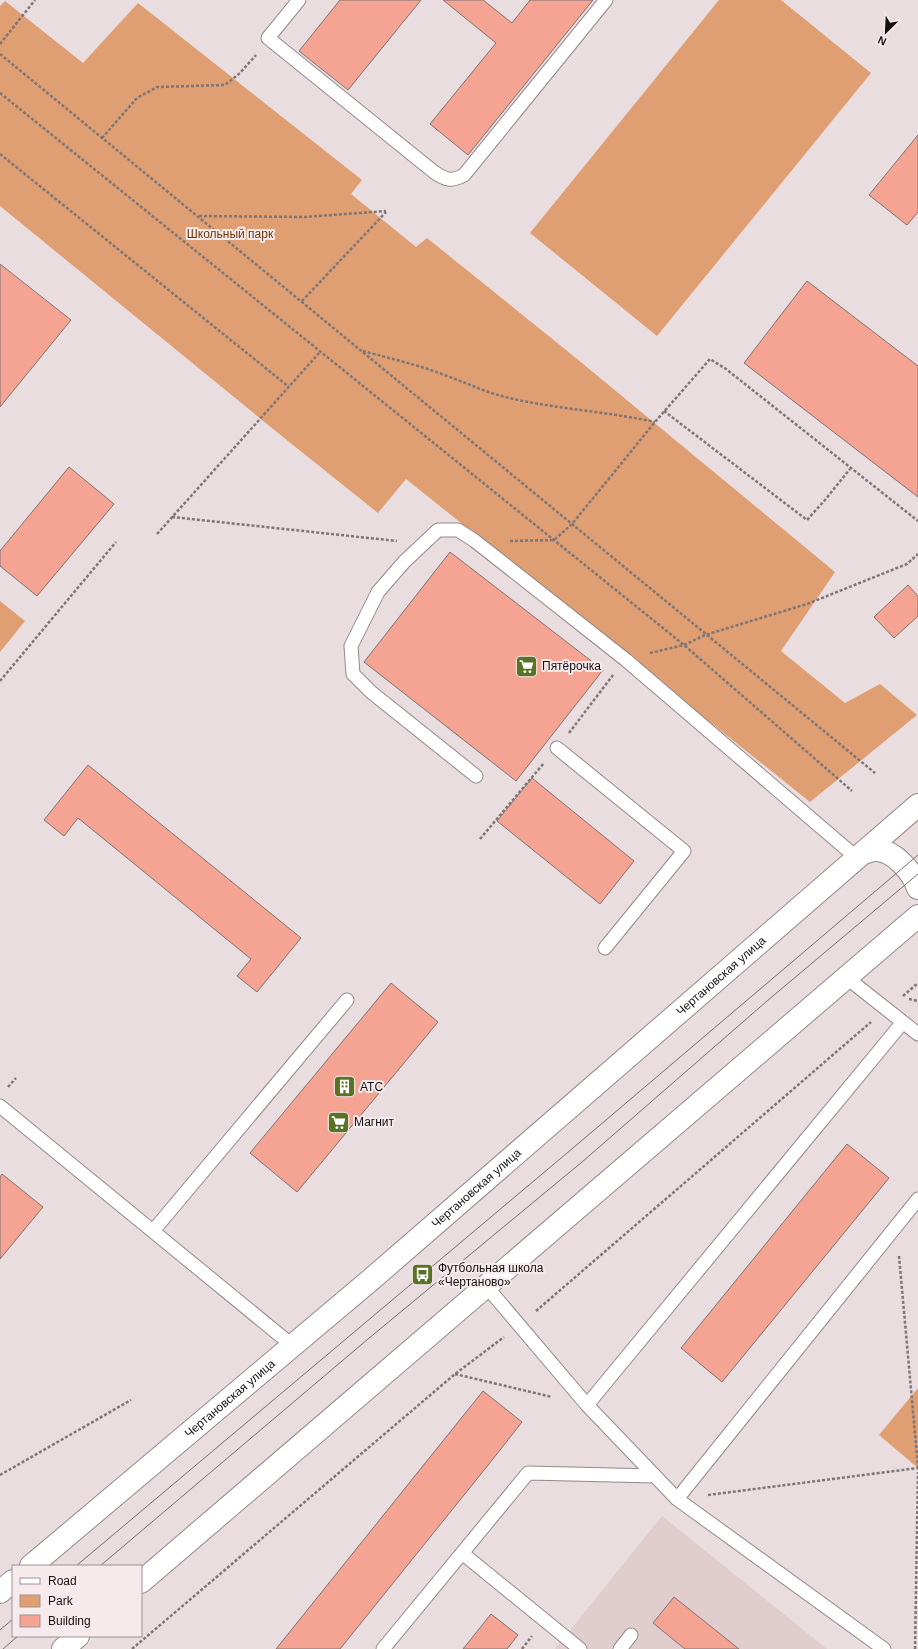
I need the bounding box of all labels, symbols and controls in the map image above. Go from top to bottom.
north arrow [866,12,906,52]
text: N [876,34,888,48]
park label: Школьный парк [187,227,274,241]
supermarket icon: Пятёрочка [513,653,539,679]
place label: Пятёрочка [542,659,601,673]
street label: Чертановская улица [673,933,769,1018]
building icon: АТС [331,1074,357,1100]
place label: АТС [360,1080,383,1094]
supermarket icon: Магнит [326,1109,352,1135]
place label: Магнит [354,1115,395,1129]
street label: Чертановская улица [429,1145,524,1231]
place label: Футбольная школа «Чертаново» [438,1261,544,1289]
bus stop icon: Футбольная школа «Чертаново» [409,1262,435,1288]
street label: Чертановская улица [182,1356,278,1440]
legend [12,1565,142,1637]
text: Road [48,1574,77,1588]
text: Park [48,1594,74,1608]
text: Building [48,1614,91,1628]

